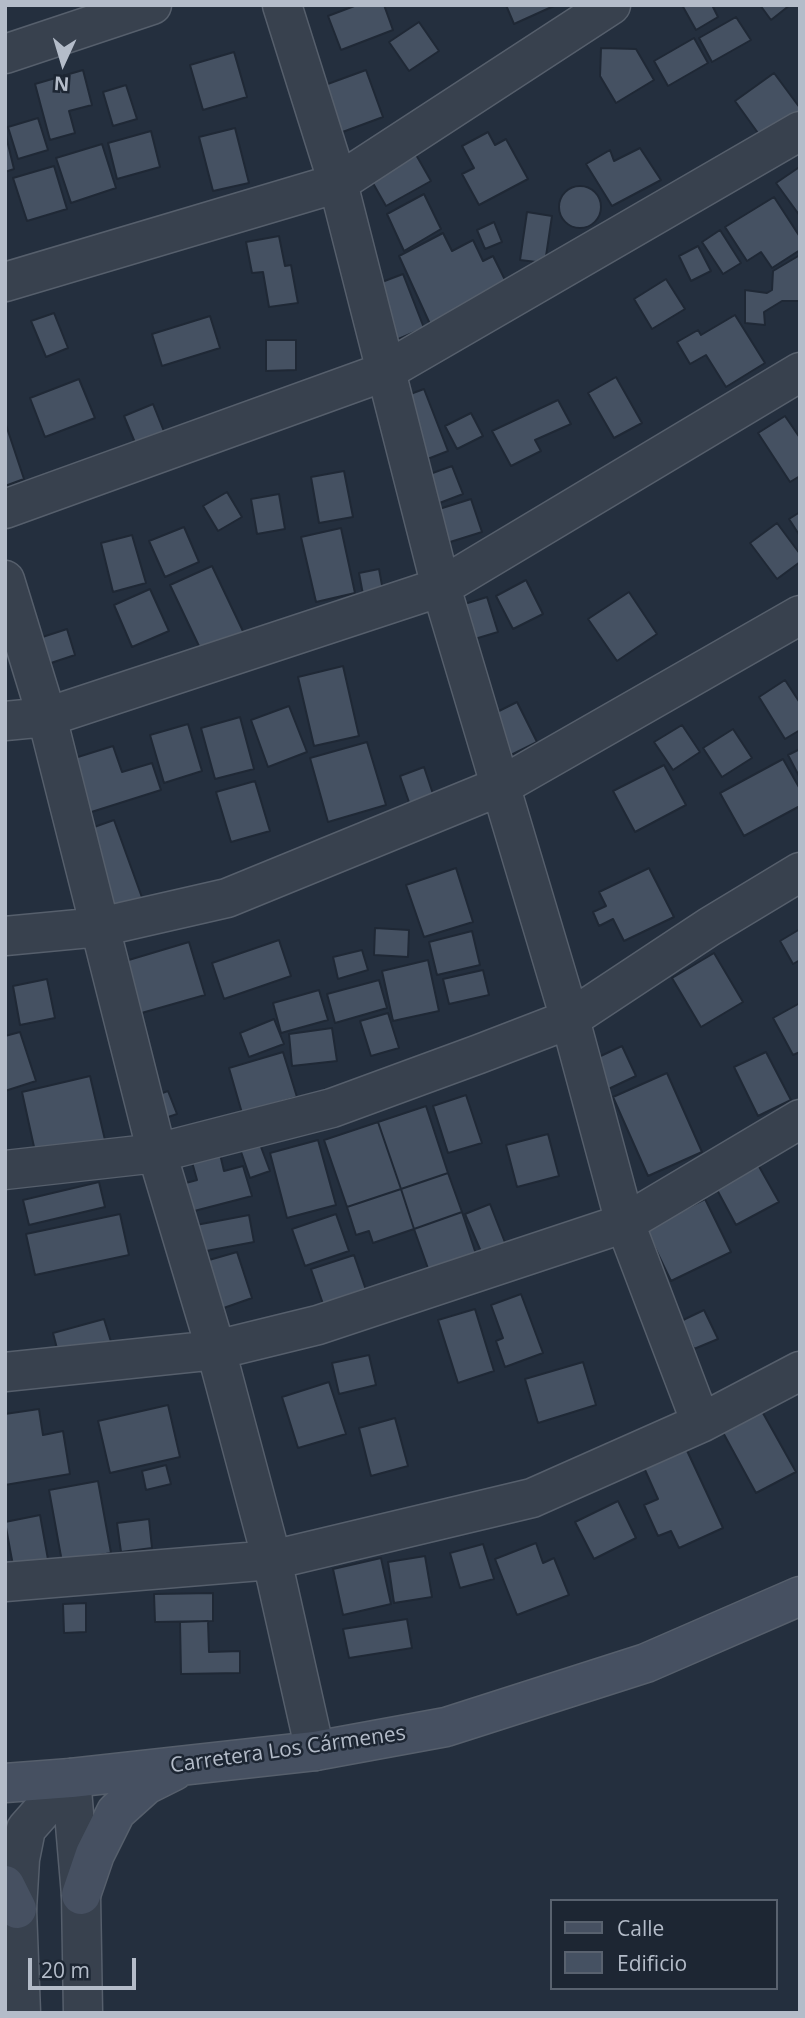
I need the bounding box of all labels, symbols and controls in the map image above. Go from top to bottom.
north arrow [28,28,98,98]
text: N [53,70,70,97]
street label: Carretera Los Cármenes [169,1721,407,1779]
legend [550,1899,777,1990]
text: Calle [617,1914,664,1942]
scale bar [32,1944,140,1988]
text: Edificio [617,1949,687,1977]
text: 20 m [41,1956,90,1984]

